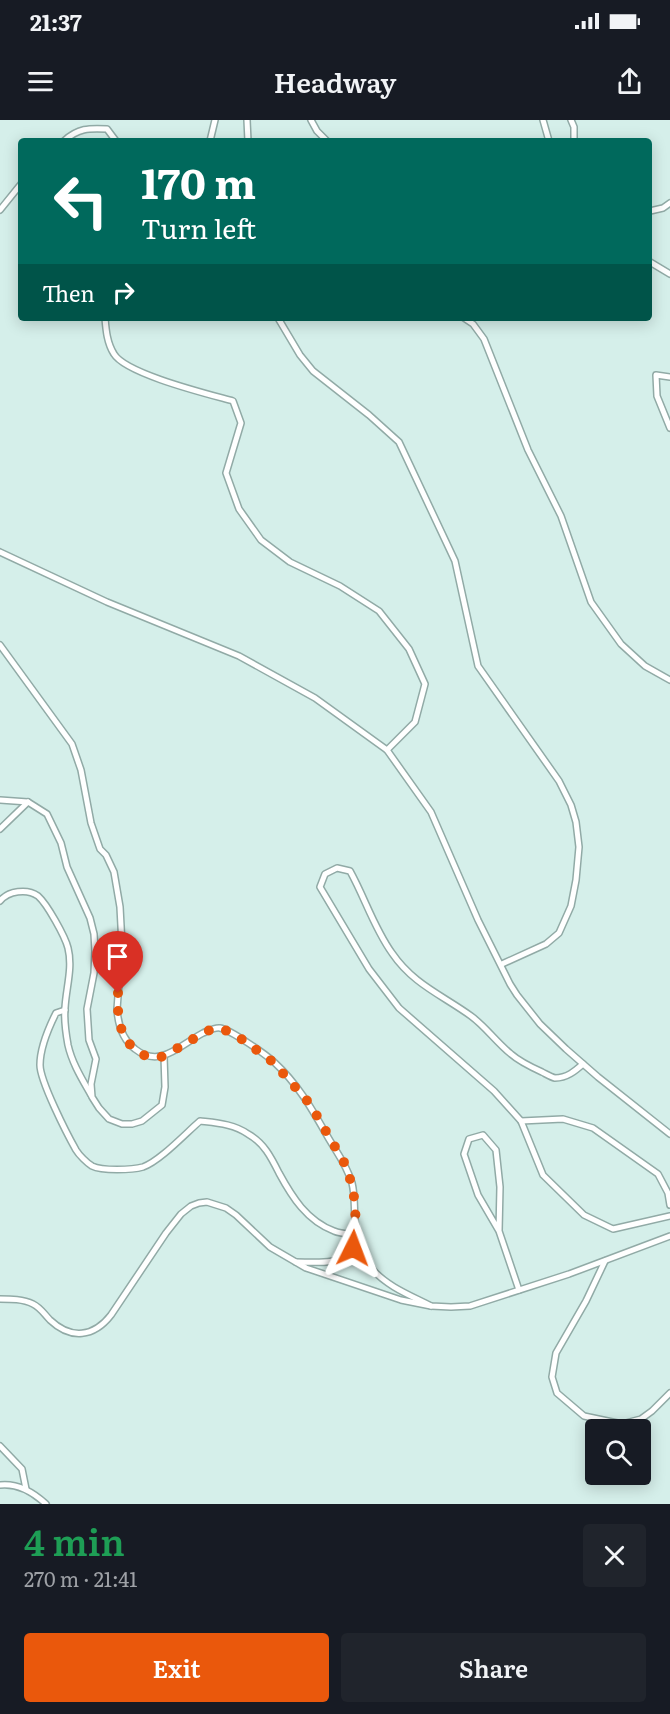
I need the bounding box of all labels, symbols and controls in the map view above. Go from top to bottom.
text: 21:37 [30,5,82,38]
text: Headway [274,61,396,101]
icon: menu [24,65,57,98]
icon: share [613,65,646,98]
text: 170 m [141,150,256,212]
icon: left [42,162,120,240]
text: Turn left [141,207,256,247]
text: Then [42,276,95,309]
icon: right [107,276,140,309]
pin [92,931,143,993]
icon: arrive [101,940,134,973]
position arrow [321,1216,385,1280]
map controls [585,1419,651,1485]
button: search [585,1419,651,1485]
text: 4 min [24,1514,125,1567]
button: close [583,1524,646,1587]
text: 270 m · 21:41 [24,1563,137,1593]
button: Exit [24,1633,329,1702]
button: Share [341,1633,646,1702]

